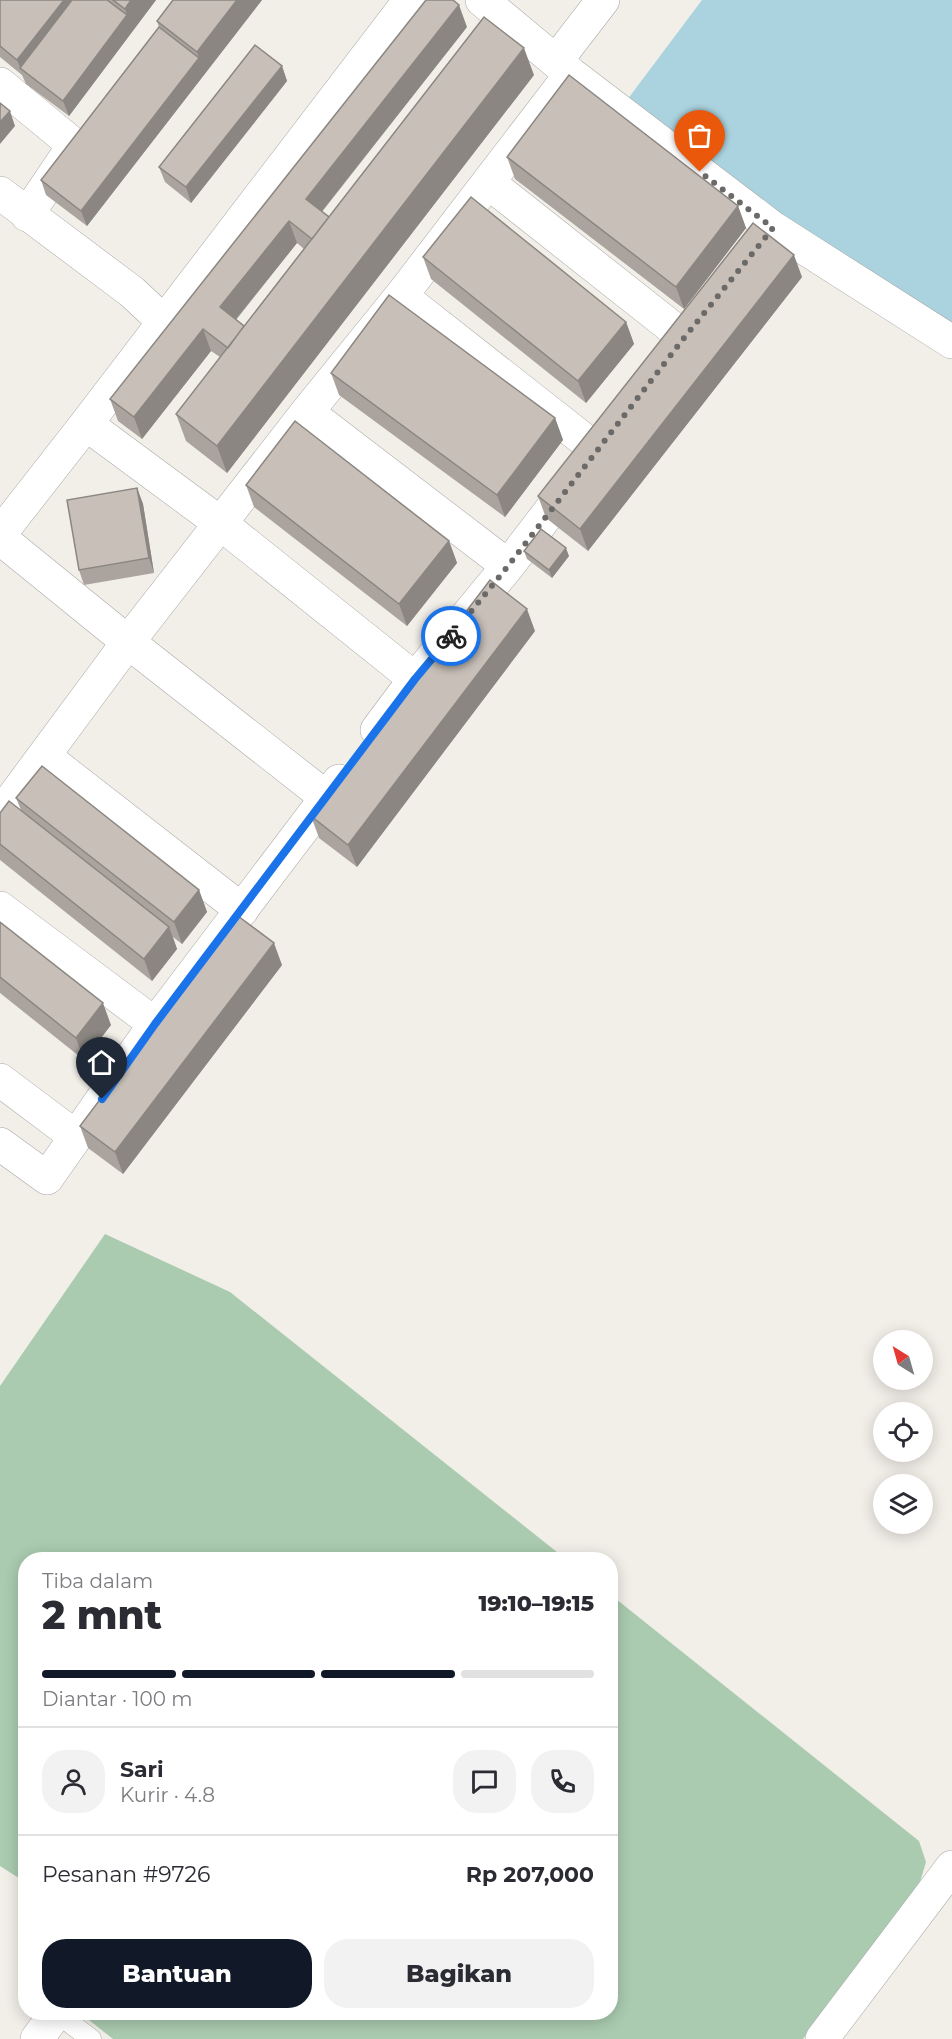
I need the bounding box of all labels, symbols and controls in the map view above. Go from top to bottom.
pin [674,110,725,172]
icon: bag [683,119,716,152]
courier [421,606,481,666]
icon: bike [435,620,468,653]
pin [76,1037,127,1099]
icon: home [85,1046,118,1079]
north arrow [873,1330,933,1390]
map controls [873,1330,933,1534]
button: locate [873,1402,933,1462]
button: layers [873,1474,933,1534]
text: Tiba dalam [42,1569,153,1593]
text: 19:10–19:15 [478,1590,594,1617]
text: 2 mnt [42,1591,162,1639]
text: Diantar · 100 m [42,1687,192,1711]
button: person [42,1750,105,1813]
button: chat [453,1750,516,1813]
button: phone [531,1750,594,1813]
text: Sari [120,1756,164,1783]
text: Kurir · 4.8 [120,1783,215,1807]
text: Pesanan #9726 [42,1861,210,1888]
text: Rp 207,000 [466,1861,594,1888]
button: Bantuan [42,1939,312,2008]
button: Bagikan [324,1939,594,2008]

